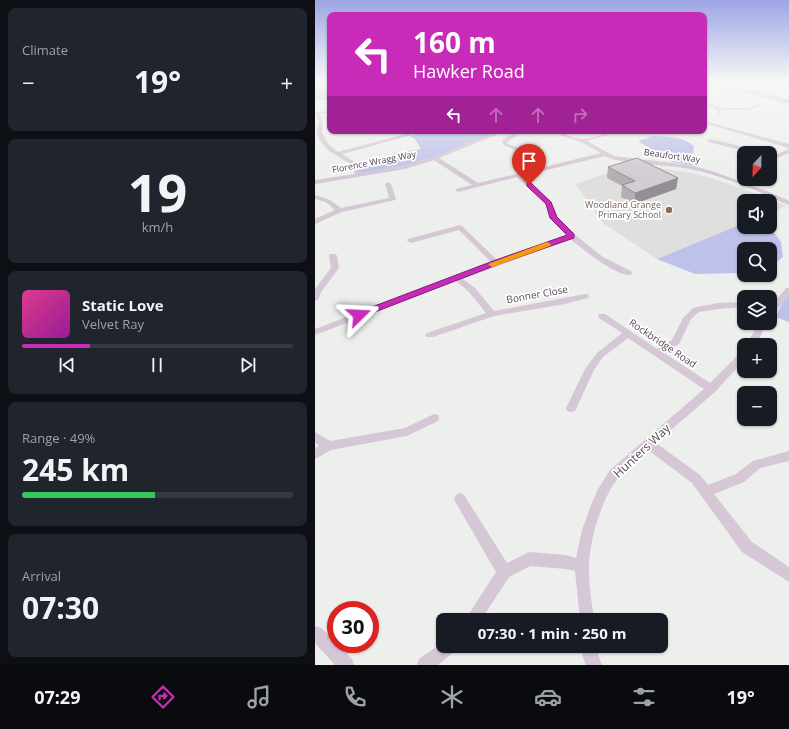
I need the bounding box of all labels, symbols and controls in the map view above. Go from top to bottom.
text: 160 m [413,23,496,61]
icon: left [347,28,399,80]
text: Climate [22,41,68,59]
text: Hawker Road [413,59,525,83]
text: 19° [134,61,181,102]
text: − [22,67,35,97]
text: + [280,67,293,97]
icon: left [443,104,465,126]
icon: ahead [485,104,507,126]
icon: ahead [527,104,549,126]
icon: right [569,104,591,126]
pin [512,144,546,185]
street label: Beaufort Way [643,145,702,166]
north arrow [737,146,777,186]
map controls [737,146,777,426]
street label: Florence Wragg Way [331,147,417,176]
icon: arrive [518,150,540,172]
text: 19 [128,156,187,227]
button: sound [737,194,777,234]
place label: Woodland Grange Primary School [585,198,661,221]
marker: Woodland Grange Primary School [664,205,674,215]
text: km/h [142,218,173,236]
button: search [737,242,777,282]
street label: Bonner Close [505,282,569,306]
button: layers [737,290,777,330]
position arrow [338,294,380,336]
text: Static Love [82,295,164,315]
text: Velvet Ray [82,315,144,333]
street label: Rockbridge Road [627,315,699,371]
button: + [737,338,777,378]
icon: previous [56,354,78,376]
icon: pause [146,354,168,376]
icon: next [237,354,259,376]
button: − [737,386,777,426]
street label: Hunters Way [609,419,675,481]
text: Range · 49% [22,429,95,447]
text: 245 km [22,449,129,490]
text: Arrival [22,567,61,585]
text: 07:30 [22,587,99,628]
speed limit sign: 30 [327,601,379,653]
text: 07:30 · 1 min · 250 m [478,623,626,643]
icon: directions [149,683,177,711]
icon: music [245,683,273,711]
icon: phone [341,683,369,711]
icon: climate [438,683,466,711]
icon: car [534,683,562,711]
icon: filters [630,683,658,711]
text: 07:29 [34,685,80,709]
text: 19° [727,685,755,709]

